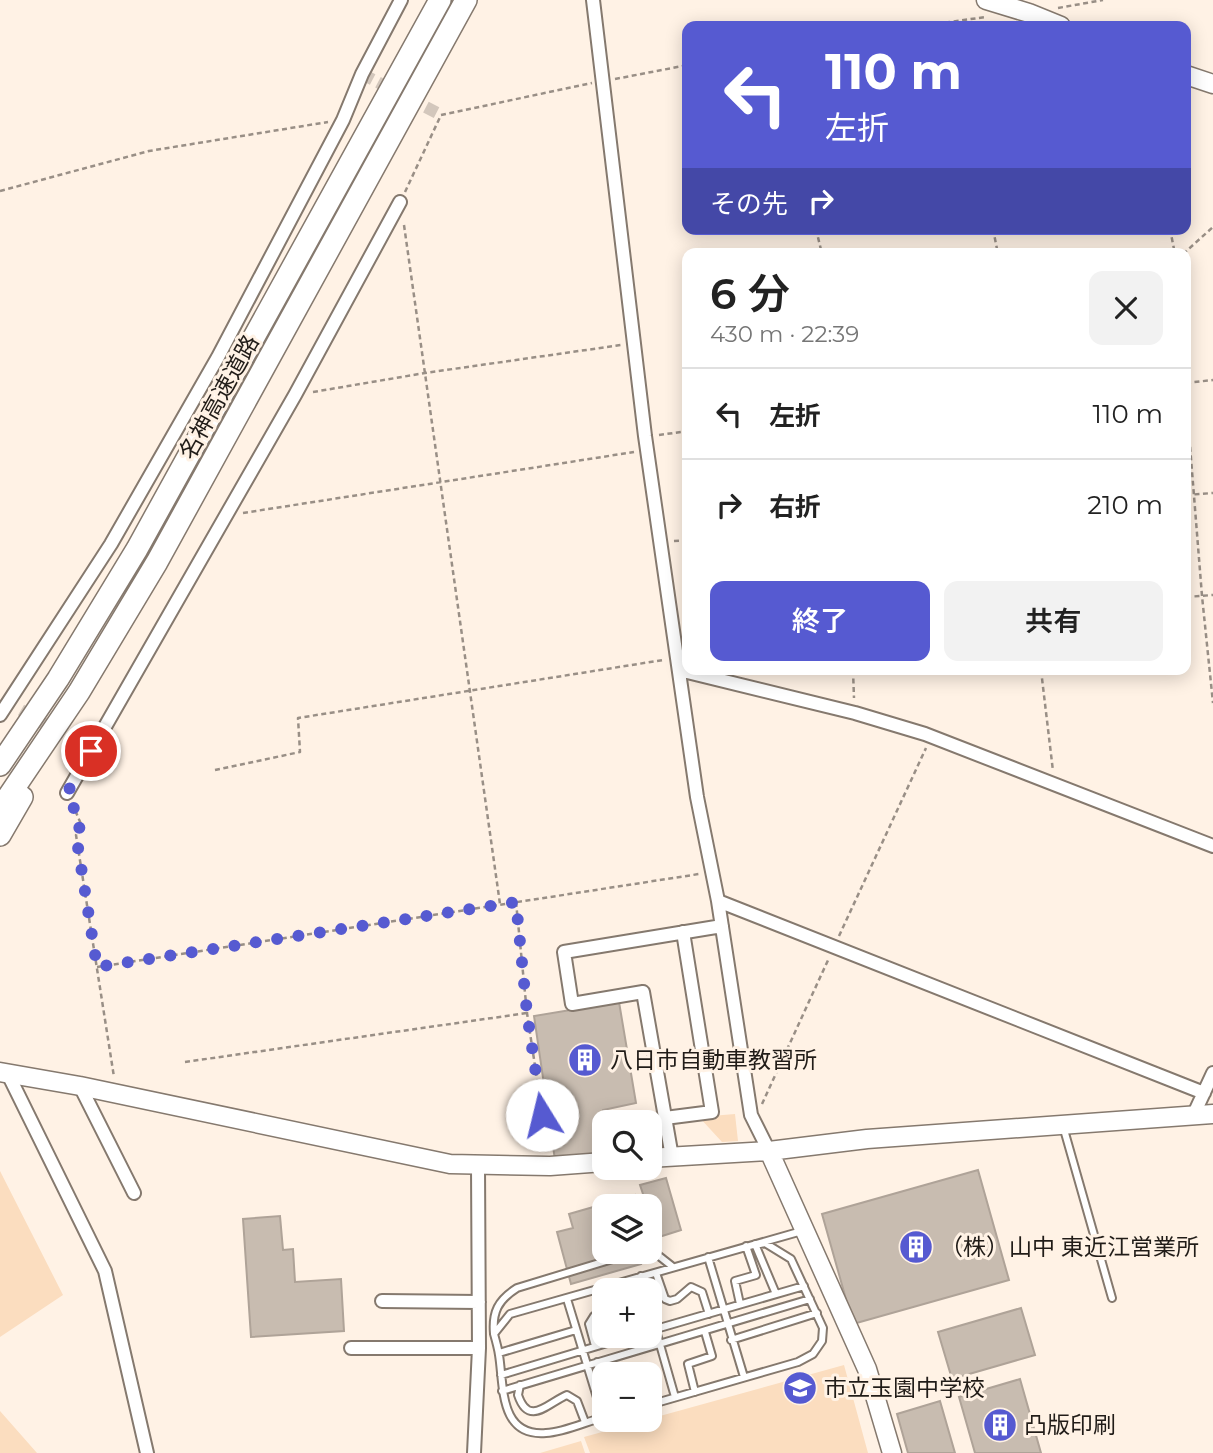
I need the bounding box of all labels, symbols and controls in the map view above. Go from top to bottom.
text: 110 m [825,42,962,101]
icon: left [710,49,801,140]
text: 左折 [825,108,889,147]
icon: right [802,182,840,220]
text: その先 [710,188,788,220]
text: 6 分 [710,268,790,320]
button: close [1089,271,1163,345]
text: 430 m · 22:39 [710,320,859,348]
street label: 名神高速道路 [173,330,265,464]
icon: left [710,395,748,433]
text: 110 m [1093,398,1163,430]
text: 左折 [769,400,821,432]
icon: right [710,486,748,524]
text: 210 m [1087,489,1163,521]
text: 右折 [769,491,821,523]
button: 終了 [710,581,930,661]
button: 共有 [944,581,1163,661]
pin [61,721,121,781]
icon: arrive [72,732,110,770]
building icon: 八日市自動車教習所 [566,1041,604,1079]
place label: 八日市自動車教習所 [610,1046,817,1074]
position arrow [505,1078,579,1152]
map controls [592,1110,662,1432]
button: search [592,1110,662,1180]
button: layers [592,1194,662,1264]
building icon: （株）山中 東近江営業所 [897,1228,935,1266]
place label: （株）山中 東近江営業所 [940,1233,1199,1261]
button: + [592,1278,662,1348]
button: − [592,1362,662,1432]
school or university icon: 市立玉園中学校 [781,1369,819,1407]
place label: 市立玉園中学校 [824,1374,985,1402]
building icon: 凸版印刷 [981,1406,1019,1444]
place label: 凸版印刷 [1024,1411,1116,1439]

